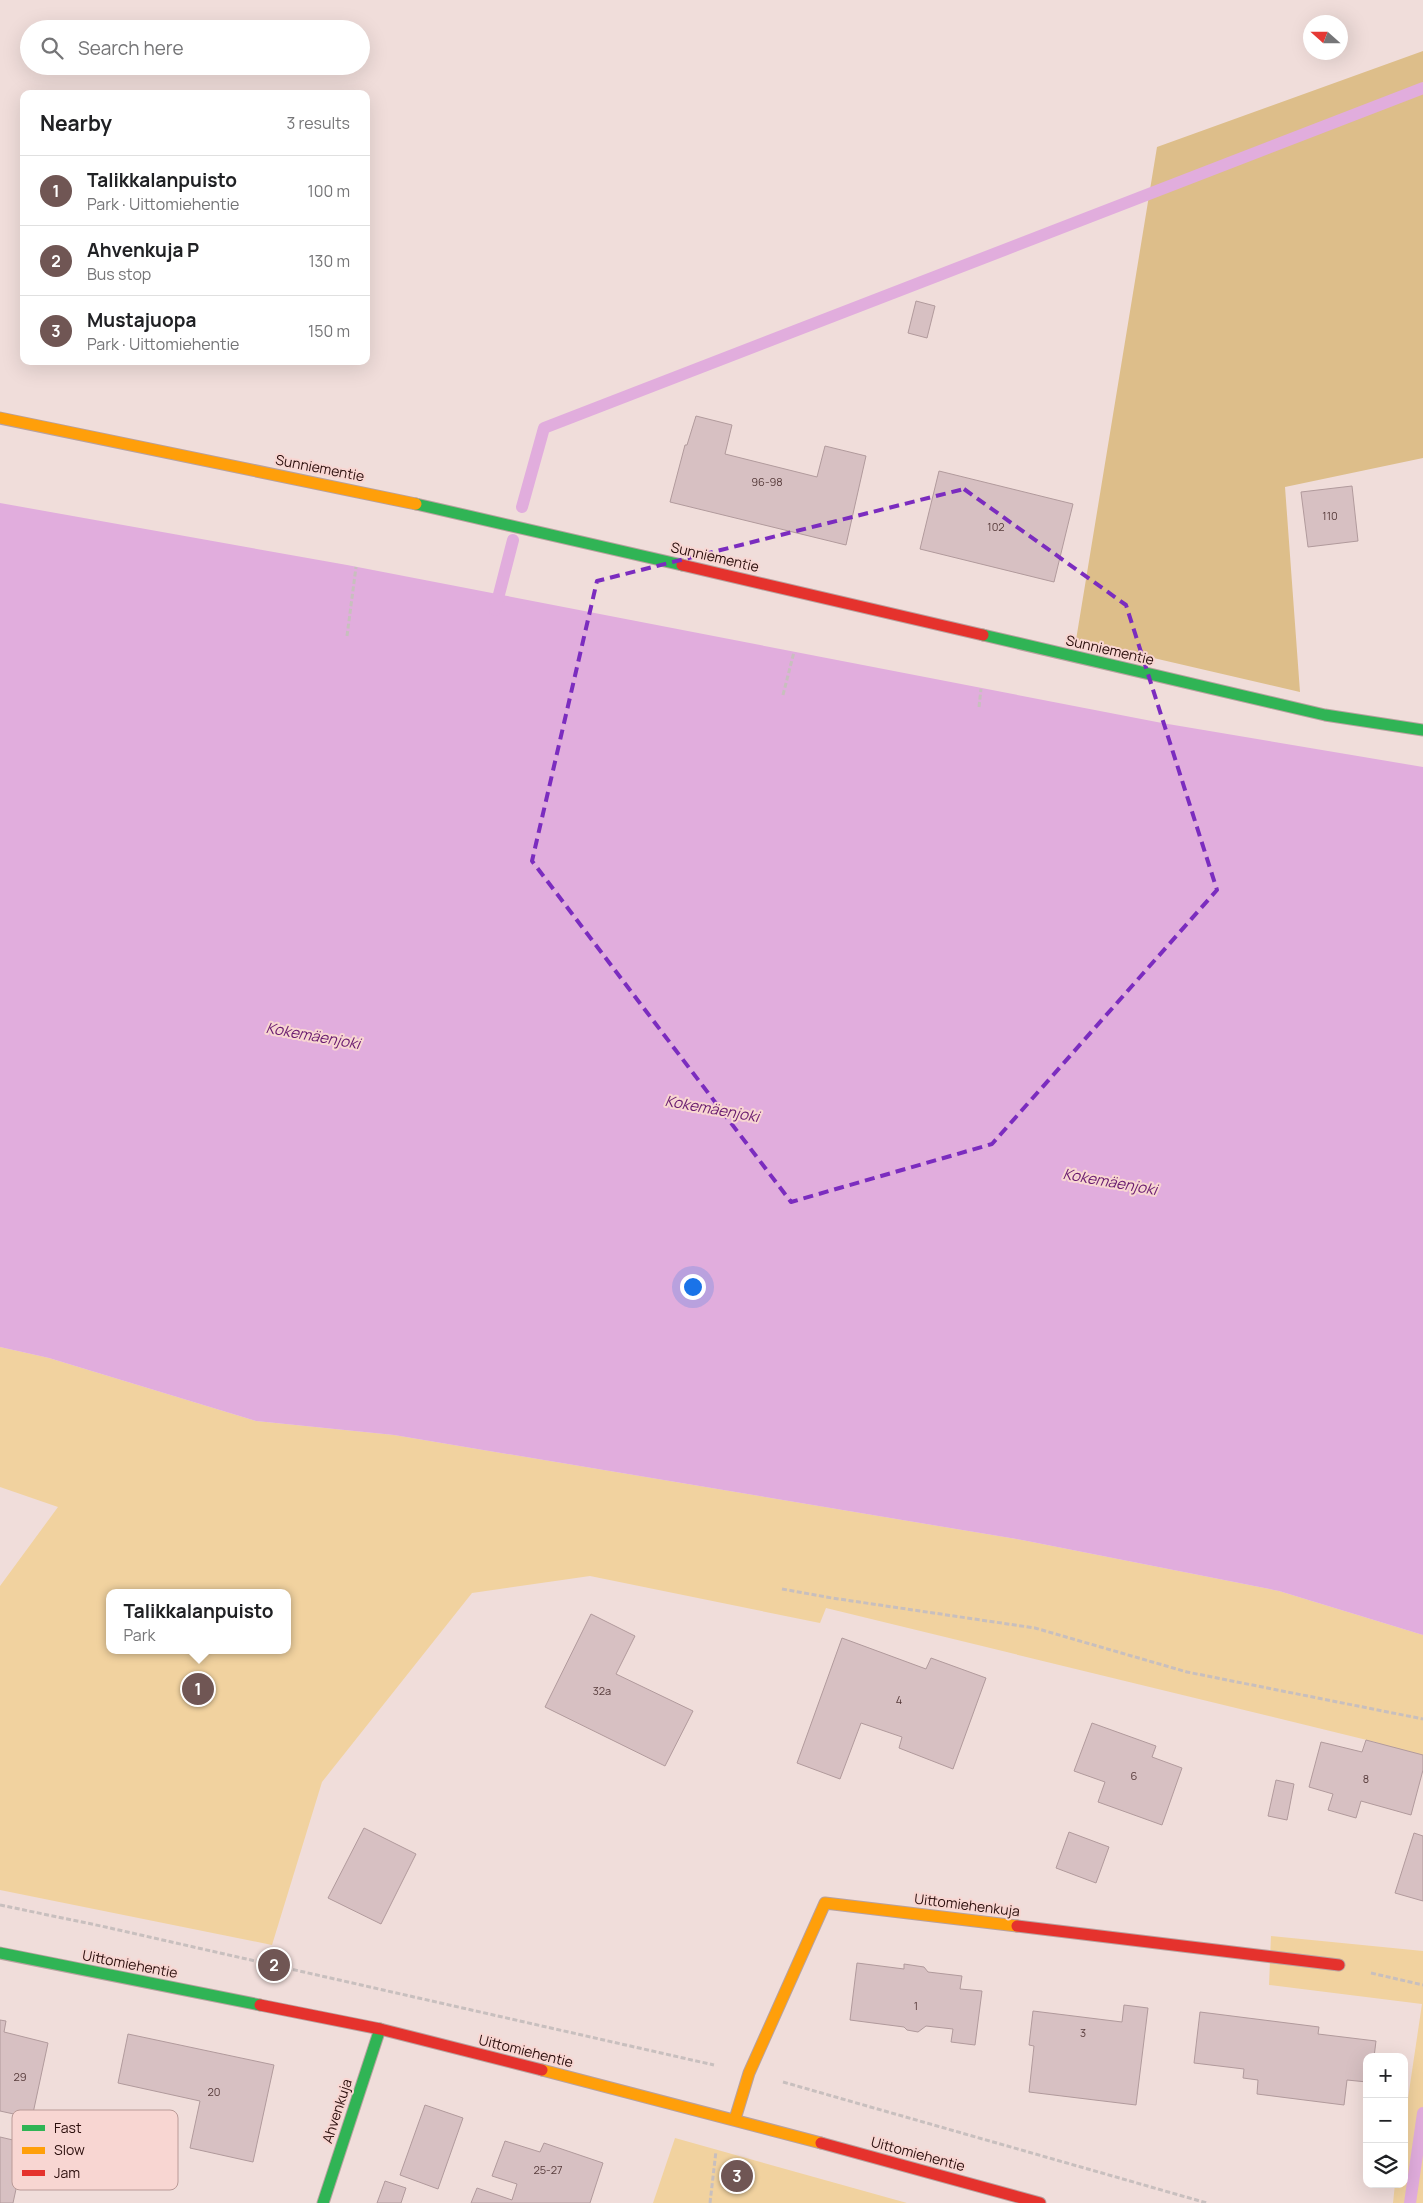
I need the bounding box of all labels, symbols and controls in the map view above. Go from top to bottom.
north arrow [1303,15,1348,60]
search box [20,20,370,75]
icon: search [38,34,66,62]
text: Search here [78,35,184,61]
text: Nearby [40,109,112,137]
text: 3 results [287,112,350,134]
text: Talikkalanpuisto [87,167,237,193]
text: 1 [52,180,60,202]
text: 100 m [307,180,350,202]
text: Park · Uittomiehentie [87,193,239,215]
text: Ahvenkuja P [87,237,199,263]
text: 2 [51,250,61,272]
text: 130 m [308,250,350,272]
text: Bus stop [87,263,151,285]
text: Mustajuopa [87,307,196,333]
text: 3 [51,320,61,342]
text: 150 m [308,320,350,342]
text: Park · Uittomiehentie [87,333,239,355]
street label: Sunniementie [274,450,366,485]
house number: 96-98 [751,474,783,489]
house number: 110 [1322,508,1338,523]
house number: 102 [987,519,1005,534]
street label: Sunniementie [669,537,761,576]
street label: Sunniementie [1064,630,1156,669]
water label: Kokemäenjoki [264,1017,364,1055]
water label: Kokemäenjoki [663,1090,763,1128]
water label: Kokemäenjoki [1061,1163,1161,1201]
your location [680,1274,706,1300]
popup [106,1589,291,1654]
text: Talikkalanpuisto [124,1598,274,1624]
text: Park [124,1624,155,1646]
pin: 1 [182,1670,214,1708]
house number: 32a [593,1683,611,1698]
house number: 4 [896,1692,902,1707]
house number: 6 [1131,1768,1138,1783]
house number: 8 [1363,1771,1369,1786]
street label: Uittomiehenkuja [913,1889,1021,1920]
street label: Uittomiehentie [81,1945,179,1982]
pin: 2 [258,1946,290,1984]
house number: 1 [914,1998,918,2013]
house number: 3 [1080,2025,1086,2040]
street label: Uittomiehentie [477,2030,575,2071]
map controls [1363,2053,1408,2188]
button: + [1363,2053,1408,2098]
house number: 29 [13,2069,27,2084]
street label: Ahvenkuja [317,2076,356,2146]
house number: 20 [208,2084,220,2099]
button: − [1363,2098,1408,2143]
legend [12,2110,178,2190]
text: Fast [54,2118,82,2137]
street label: Uittomiehentie [869,2132,967,2175]
text: Slow [54,2140,85,2159]
button: layers [1363,2143,1408,2188]
pin: 3 [721,2157,753,2195]
house number: 25-27 [533,2162,563,2177]
text: Jam [54,2163,80,2182]

